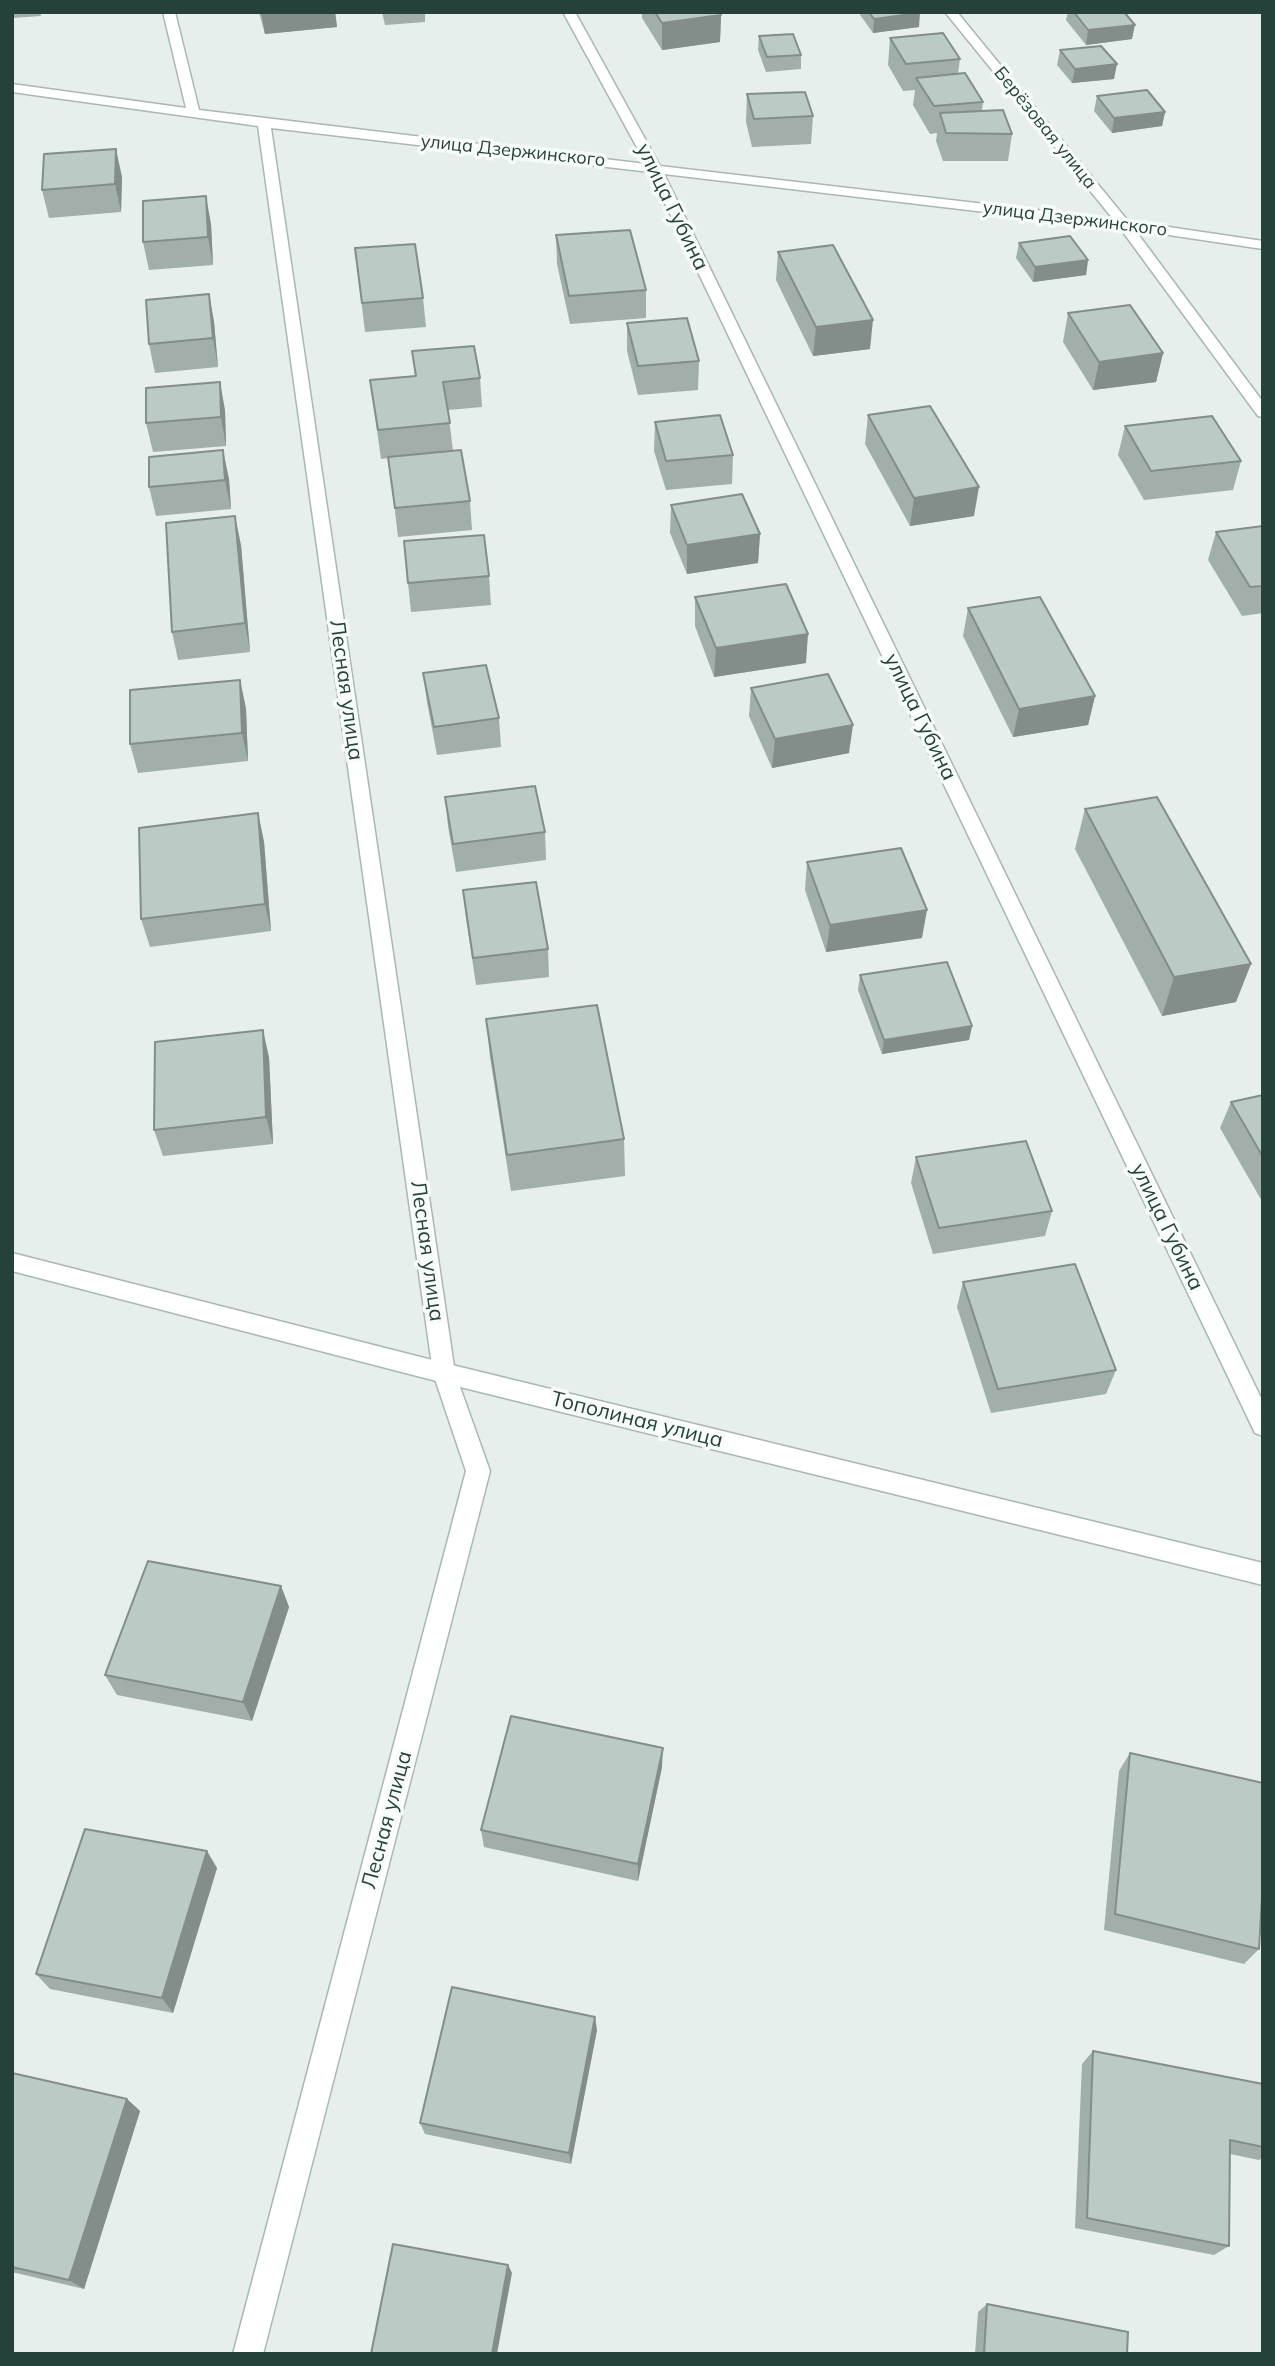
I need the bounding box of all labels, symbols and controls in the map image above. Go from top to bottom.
street label: Берёзовая улица [989,63,1101,193]
street label: улица Дзержинского [420,131,606,171]
street label: улица Губина [630,140,714,274]
street label: улица Дзержинского [982,197,1168,241]
street label: Лесная улица [324,618,368,762]
street label: улица Губина [878,650,962,784]
street label: улица Губина [1125,1160,1209,1294]
street label: Лесная улица [405,1179,449,1323]
street label: Тополиная улица [548,1386,726,1454]
street label: Лесная улица [356,1748,418,1892]

